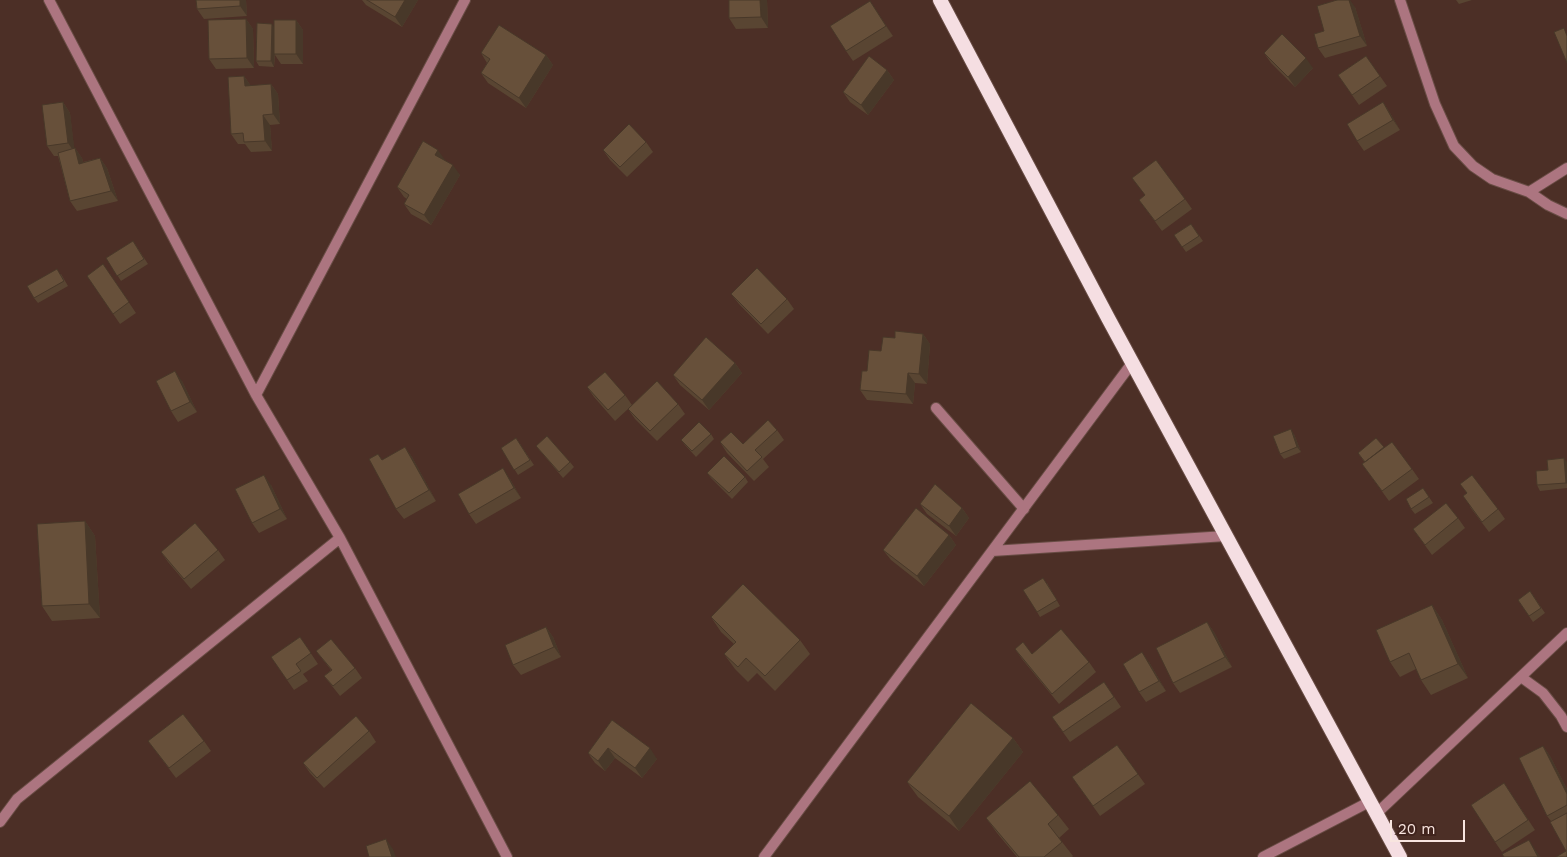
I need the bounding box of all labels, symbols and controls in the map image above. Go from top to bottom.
scale bar [1392,810,1467,842]
text: 20 m [1398,820,1436,838]

